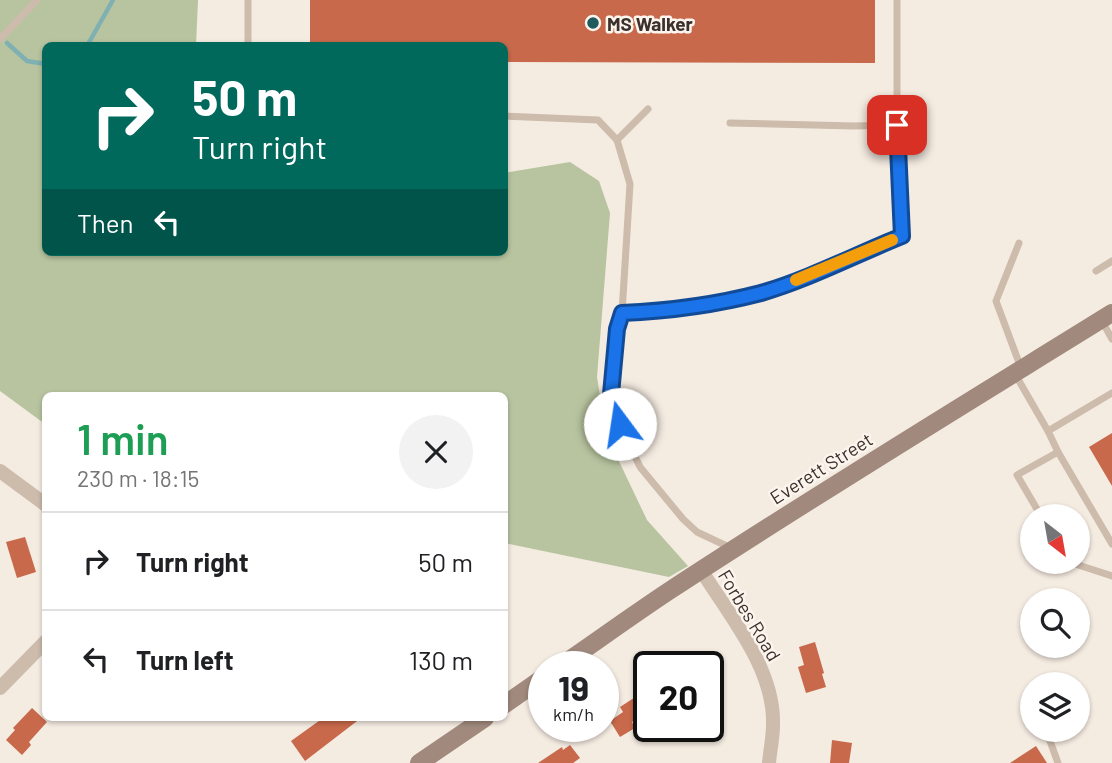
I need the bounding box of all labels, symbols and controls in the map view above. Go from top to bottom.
place label: MS Walker [607,12,694,35]
marker: MS Walker [585,15,601,31]
text: 50 m [192,67,297,126]
icon: right [77,70,168,161]
pin [867,95,927,155]
icon: arrive [878,106,916,144]
text: Turn right [192,127,327,165]
icon: left [148,203,186,241]
text: Then [77,207,134,238]
position arrow [583,387,657,461]
text: 1 min [77,413,169,463]
button: close [399,415,473,489]
street label: Everett Street [765,427,877,509]
text: 230 m · 18:15 [77,464,199,492]
north arrow [1020,504,1090,574]
map controls [1020,504,1090,742]
icon: right [77,542,115,580]
text: Turn right [136,546,249,577]
text: 50 m [418,546,473,577]
street label: Forbes Road [714,565,786,665]
button: search [1020,588,1090,658]
icon: left [77,640,115,678]
text: Turn left [136,644,234,675]
text: 130 m [409,644,473,675]
speed limit sign: 20 [633,651,724,742]
text: 19 [558,666,589,708]
button: layers [1020,672,1090,742]
text: km/h [553,703,594,725]

